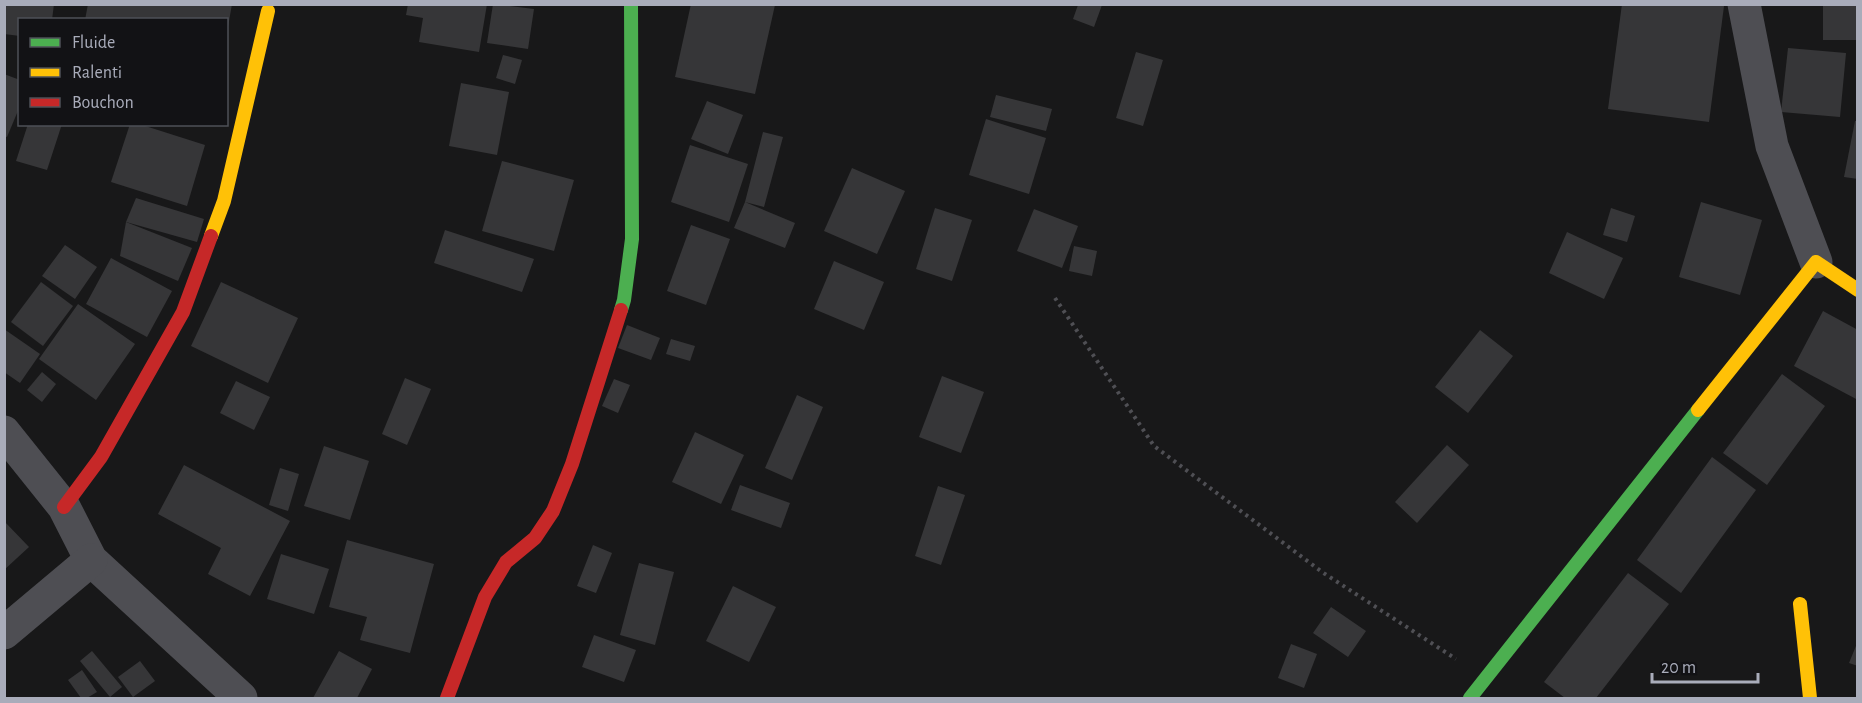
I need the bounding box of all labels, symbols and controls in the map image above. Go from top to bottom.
legend [18,18,228,126]
text: Fluide [72,34,115,52]
text: Ralenti [72,64,122,82]
text: Bouchon [72,94,134,112]
scale bar [1652,646,1758,684]
text: 20 m [1661,659,1696,677]

